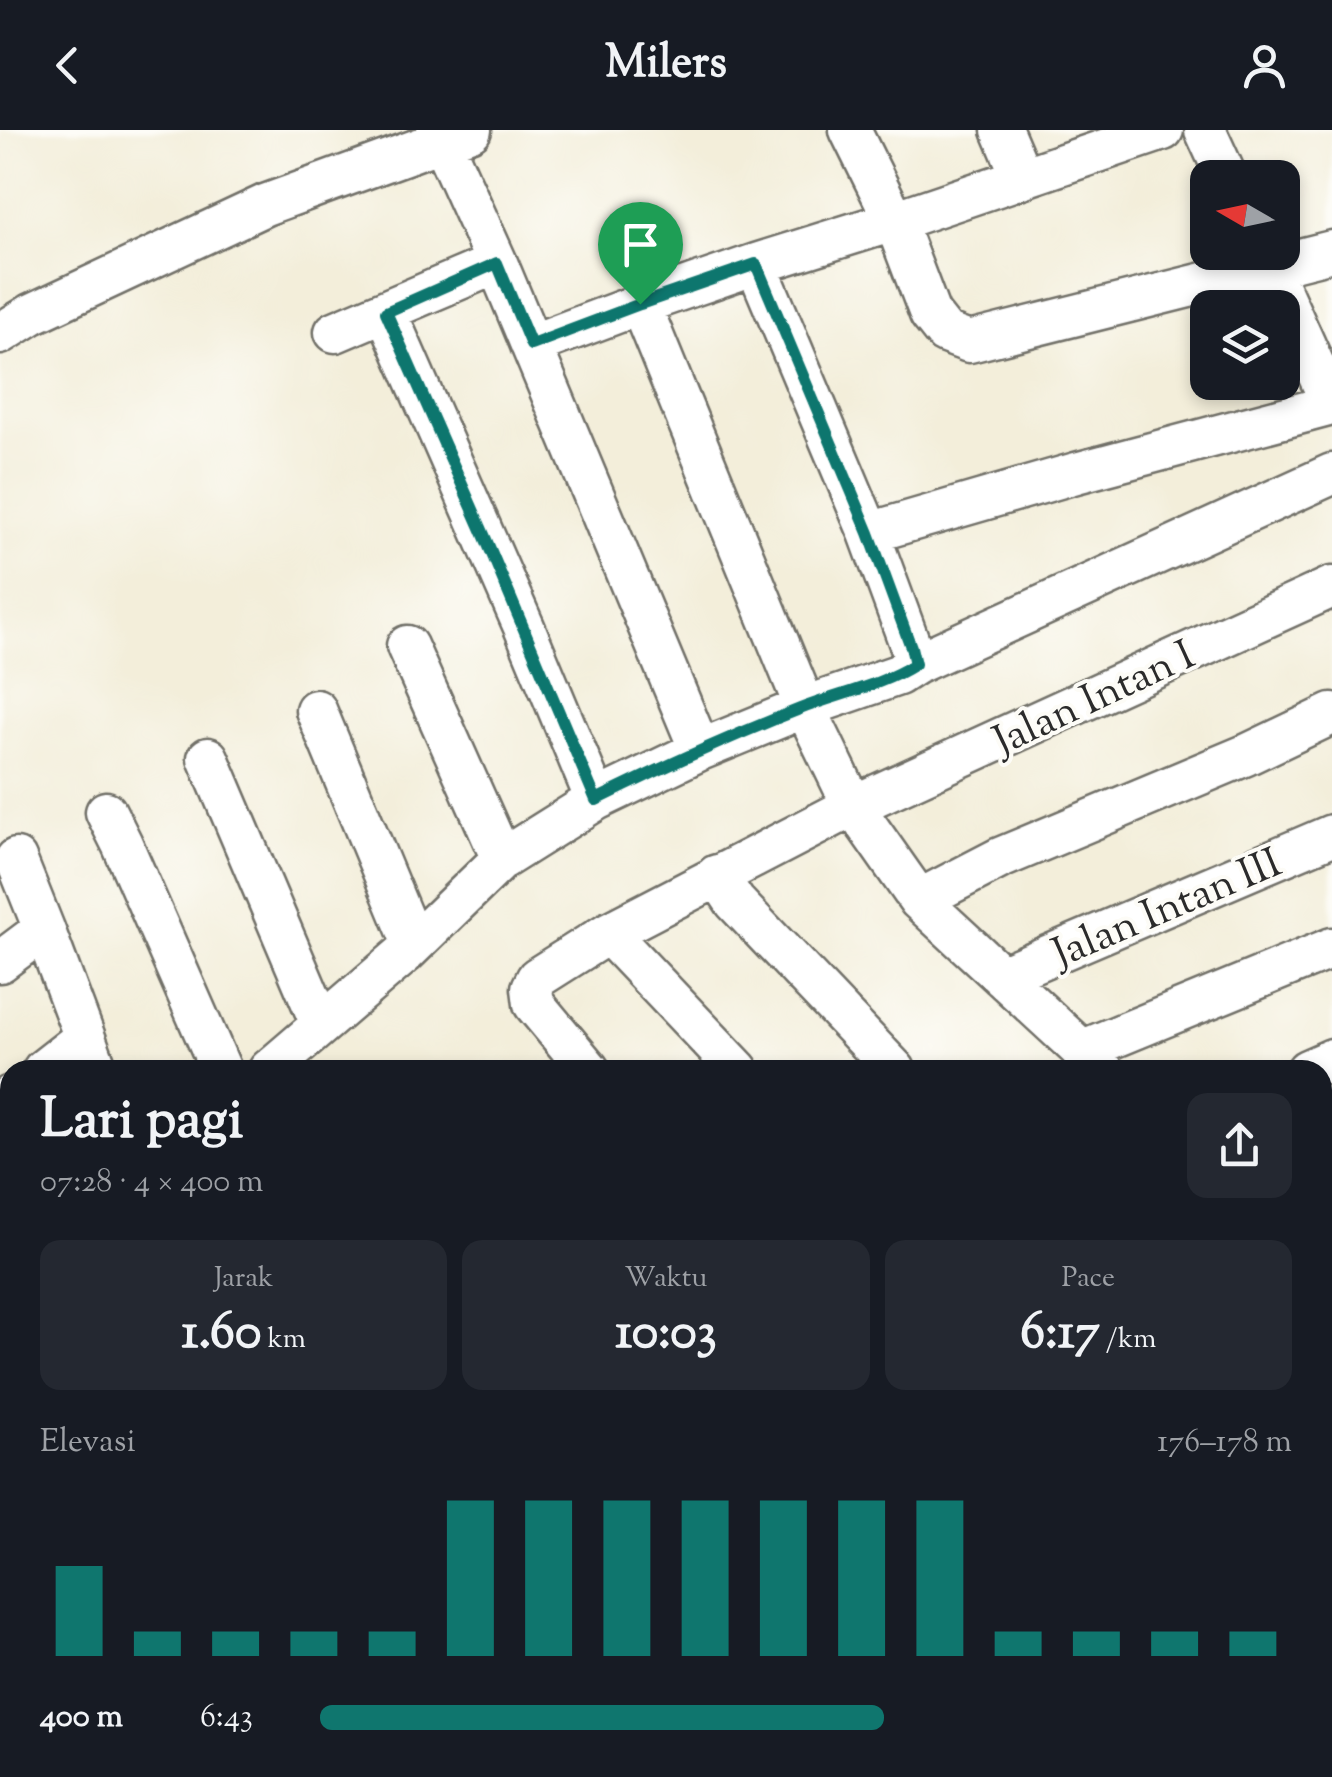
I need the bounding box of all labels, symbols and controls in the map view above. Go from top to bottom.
text: Milers [605,33,727,98]
icon: back [40,38,95,93]
icon: person [1237,38,1292,93]
north arrow [1190,160,1300,270]
map controls [1190,160,1300,400]
pin [598,202,683,305]
icon: arrive [613,217,668,272]
button: layers [1190,290,1300,400]
street label: Jalan Intan I [983,628,1206,774]
street label: Jalan Intan III [1042,835,1292,987]
text: Lari pagi [40,1083,243,1162]
button: share [1187,1093,1292,1198]
text: 07:28 · 4 × 400 m [40,1160,264,1206]
text: Jarak [214,1259,273,1299]
text: Waktu [624,1259,708,1299]
text: Pace [1062,1259,1115,1299]
text: 1.60 [182,1299,261,1371]
text: 10:03 [615,1299,717,1371]
text: 6:17 [1020,1299,1100,1371]
text: km [261,1320,306,1360]
text: /km [1100,1320,1156,1360]
text: Elevasi [40,1420,136,1466]
text: 176–178 m [1157,1420,1292,1466]
text: 400 m [40,1695,123,1741]
text: 6:43 [200,1695,253,1741]

